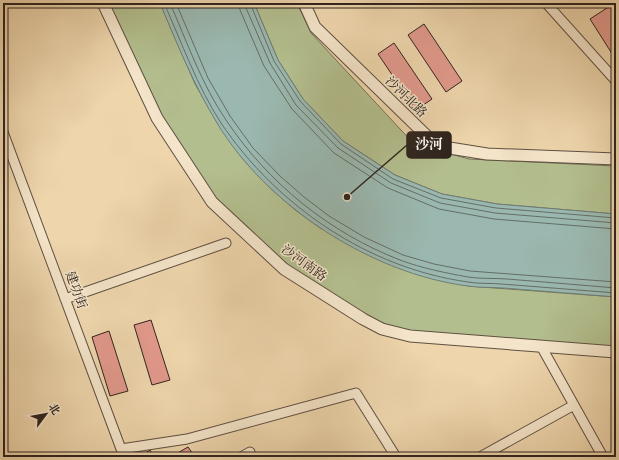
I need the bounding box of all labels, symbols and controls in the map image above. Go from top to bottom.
street label: 沙河北路 [382,73,430,121]
callout: 沙河 [407,132,451,158]
text: 沙河 [415,136,443,154]
street label: 沙河南路 [278,241,330,285]
street label: 建功街 [62,269,90,311]
north arrow [26,394,66,434]
text: 北 [45,401,62,418]

